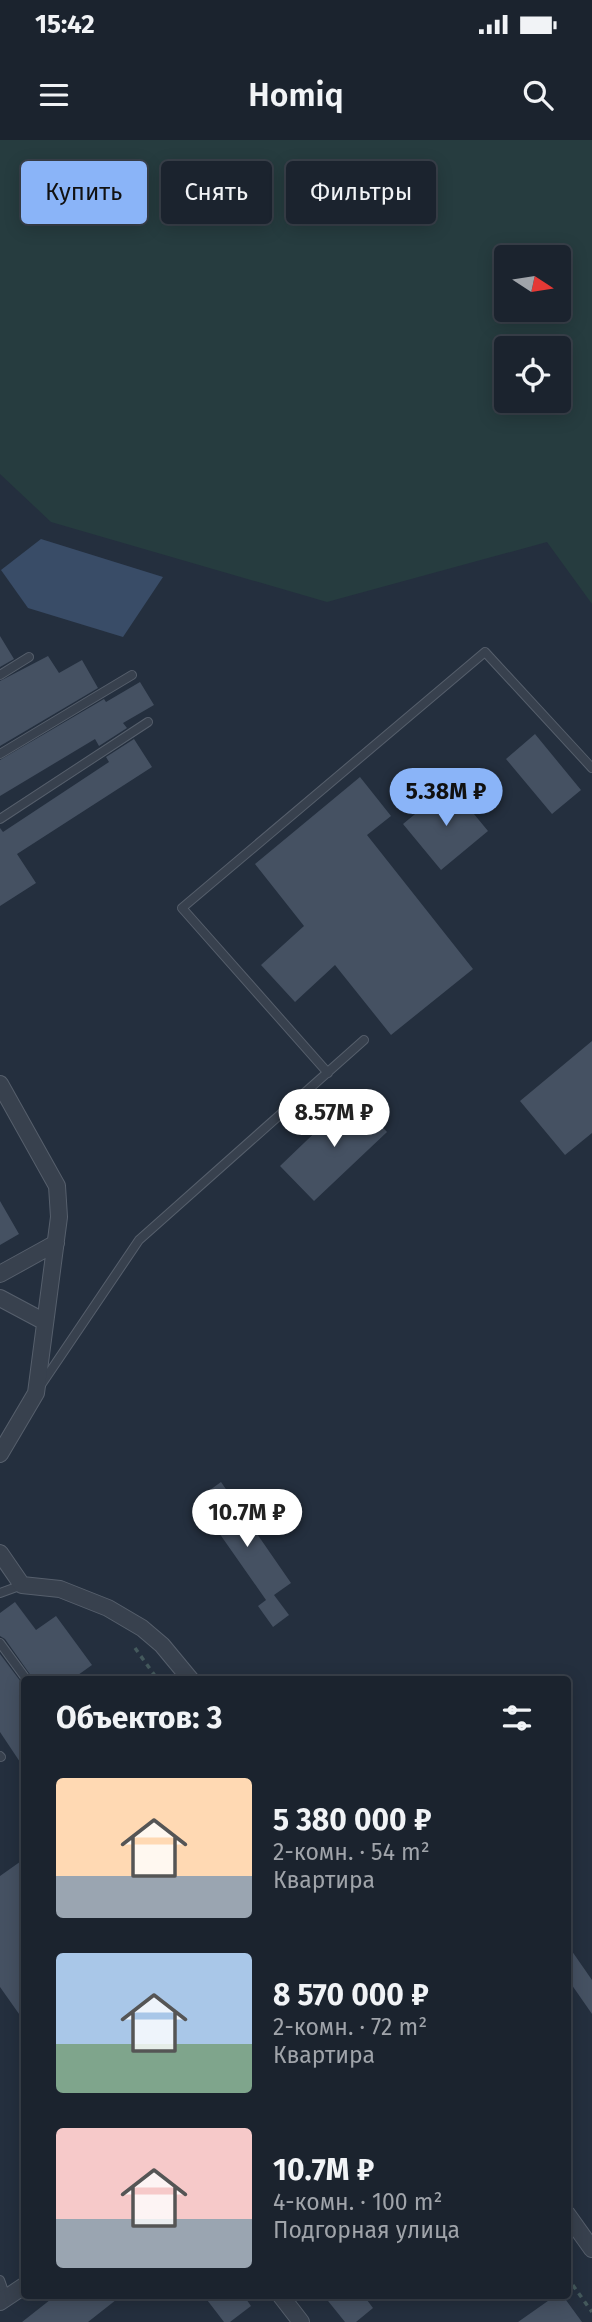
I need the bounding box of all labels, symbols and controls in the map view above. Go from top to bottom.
text: 15:42 [35,9,95,40]
icon: menu [35,76,73,114]
text: Homiq [248,76,344,114]
icon: search [519,76,557,114]
chip: Купить [21,161,147,224]
chip: Снять [161,161,272,224]
chip: Фильтры [286,161,436,224]
north arrow [494,245,570,322]
map controls [494,245,571,413]
button: locate [494,336,571,413]
pin: 5.38M ₽ [381,768,511,828]
text: 5.38M ₽ [406,777,486,805]
pin: 8.57M ₽ [269,1090,399,1149]
text: 8.57M ₽ [295,1098,373,1126]
pin: 10.7M ₽ [182,1490,312,1549]
text: 10.7M ₽ [208,1498,286,1526]
icon: filters [498,1699,536,1737]
text: Объектов: 3 [56,1700,222,1736]
text: 5 380 000 ₽ [273,1802,432,1838]
icon: home [112,1806,196,1890]
text: 2-комн. · 54 m² [273,1838,430,1866]
text: Квартира [273,1866,375,1894]
text: 8 570 000 ₽ [273,1977,429,2013]
icon: home [112,1981,196,2065]
text: 2-комн. · 72 m² [273,2013,427,2041]
text: Квартира [273,2041,375,2069]
text: 10.7M ₽ [273,2152,374,2188]
icon: home [112,2156,196,2240]
text: 4-комн. · 100 m² [273,2188,443,2216]
text: Подгорная улица [273,2216,460,2244]

